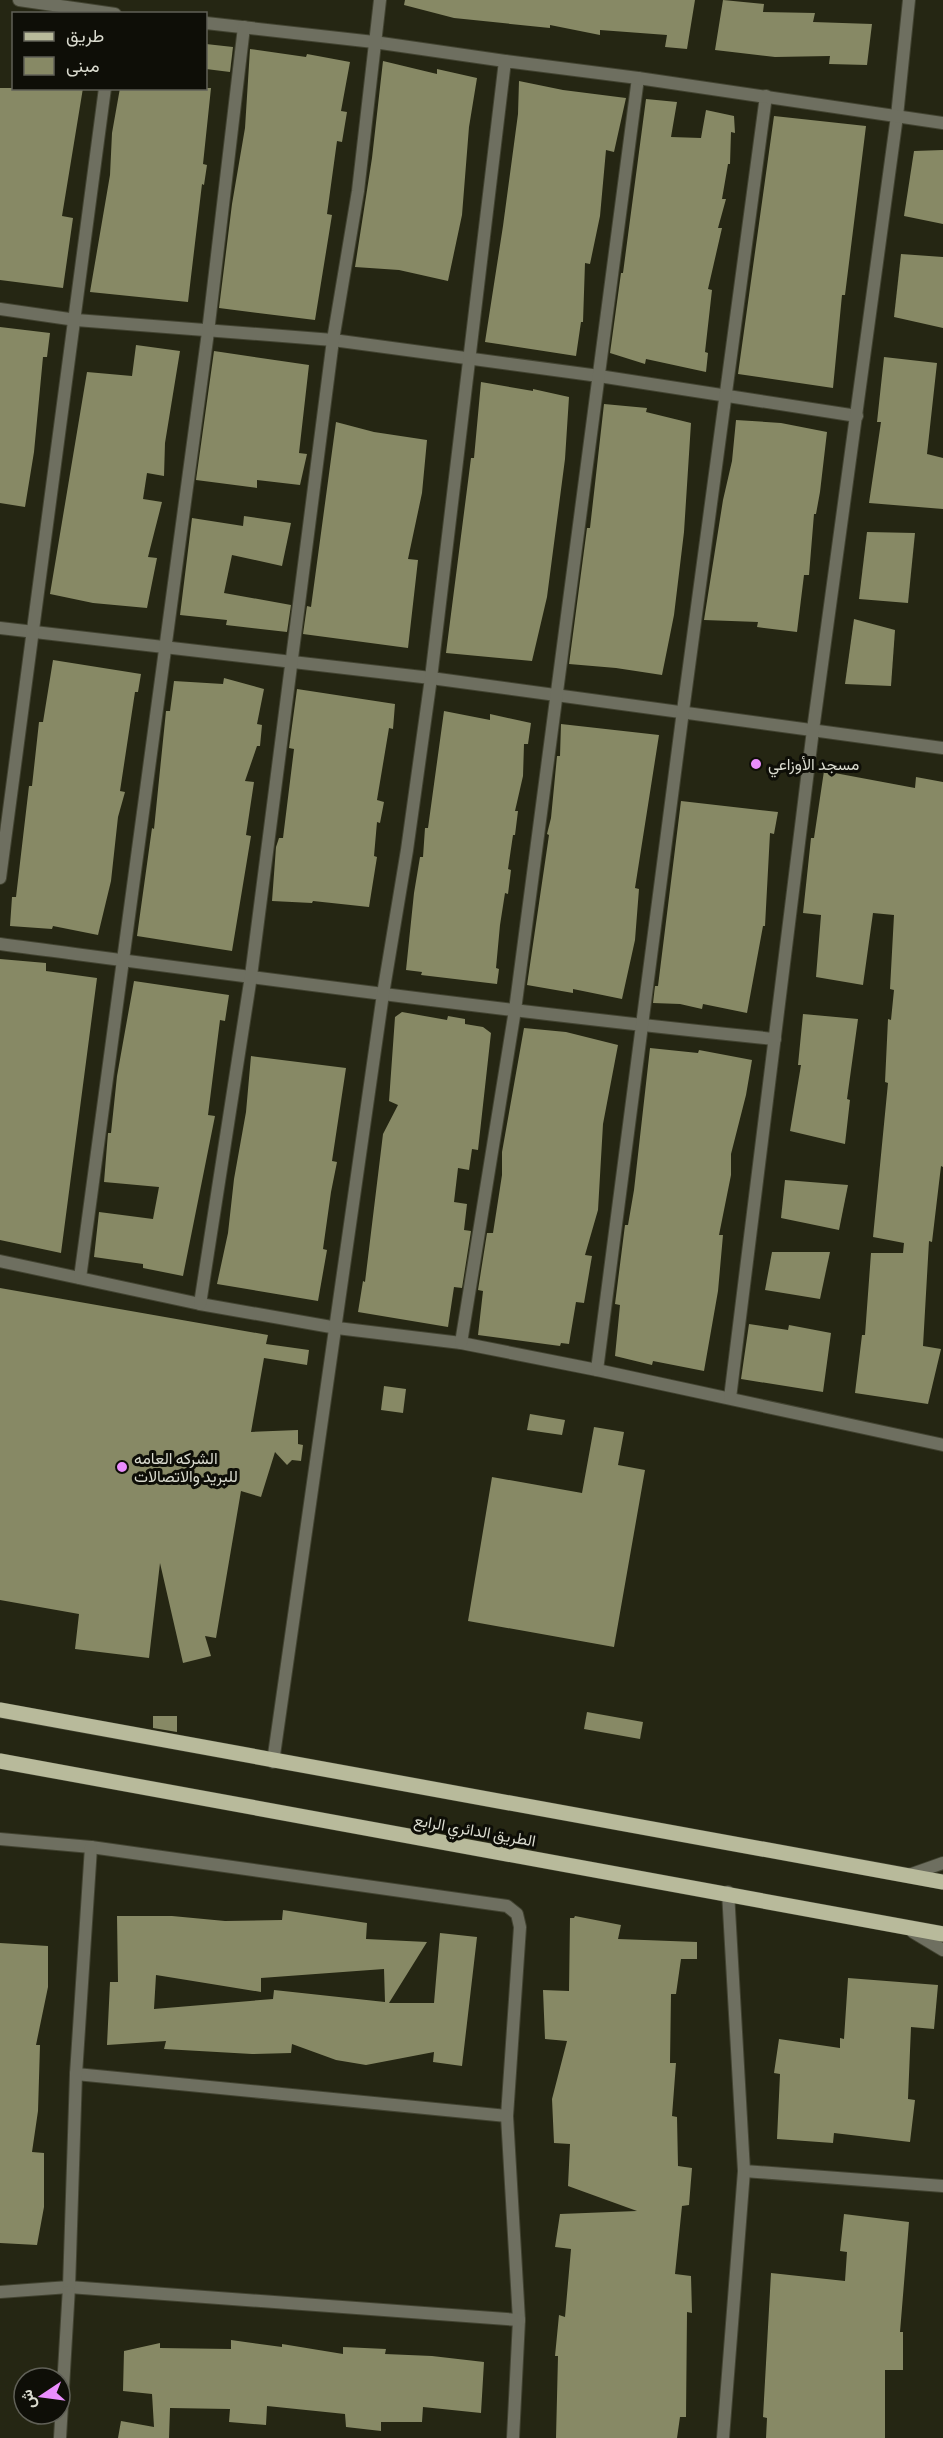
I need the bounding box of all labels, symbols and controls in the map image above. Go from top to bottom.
legend [12,12,207,90]
text: طريق [66,23,104,47]
text: مبنى [66,53,100,77]
place label: مسجد الأوزاعي [768,753,859,778]
marker: مسجد الأوزاعي [749,757,763,771]
place label: الشركه العامه للبريد والاتصالات [134,1447,238,1487]
marker: الشركه العامه للبريد والاتصالات [115,1460,129,1474]
street label: الطريق الدائري الرابع [412,1808,538,1855]
north arrow [12,2366,72,2426]
text: ش [15,2388,40,2411]

